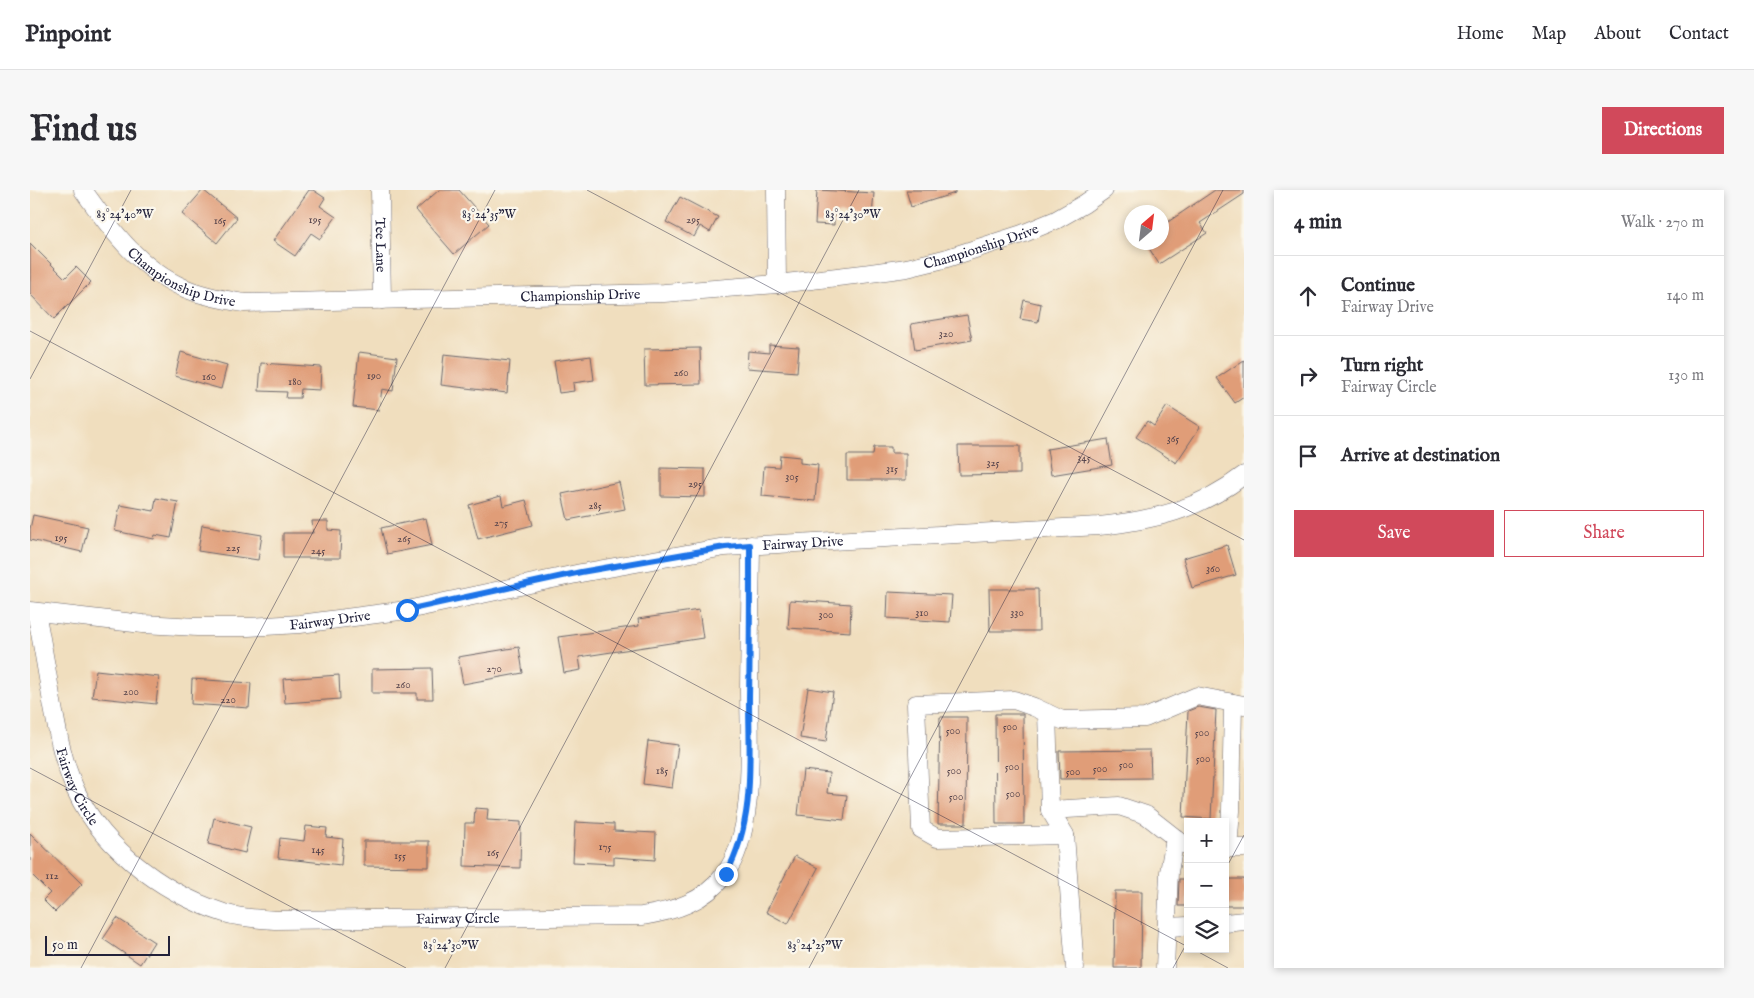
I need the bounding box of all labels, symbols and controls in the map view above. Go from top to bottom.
text: Pinpoint [25,19,111,50]
text: Home [1457,23,1504,46]
text: Map [1532,23,1566,46]
text: About [1594,23,1641,46]
text: Contact [1669,23,1729,46]
button: Directions [1602,107,1724,154]
text: Find us [30,108,137,153]
north arrow [1124,205,1169,250]
text: 83°24'40"W [97,207,154,222]
text: 83°24'35"W [462,207,517,222]
text: 83°24'30"W [825,207,881,222]
text: 4 min [1294,209,1342,236]
house number: 195 [309,213,321,227]
house number: 295 [686,213,700,227]
text: Walk · 270 m [1621,213,1704,233]
house number: 165 [214,214,226,228]
street label: Tee Lane [371,217,390,273]
street label: Championship Drive [922,220,1042,274]
street label: Championship Drive [123,244,237,311]
text: Continue [1341,274,1415,298]
icon: ahead [1294,282,1322,310]
street label: Championship Drive [520,286,641,306]
text: 140 m [1666,286,1704,306]
text: Fairway Drive [1341,298,1434,318]
house number: 320 [939,327,953,341]
text: Turn right [1341,354,1423,378]
icon: right [1294,362,1322,390]
house number: 260 [673,366,689,380]
text: 130 m [1668,366,1704,386]
house number: 190 [367,369,381,383]
house number: 160 [202,370,216,384]
house number: 180 [288,375,302,389]
text: Fairway Circle [1341,378,1437,398]
house number: 365 [1167,432,1179,446]
icon: arrive [1294,442,1322,470]
text: Arrive at destination [1341,444,1500,468]
house number: 345 [1077,451,1091,465]
house number: 325 [986,456,1000,470]
house number: 315 [886,462,898,476]
house number: 305 [785,470,799,484]
house number: 295 [688,477,702,491]
house number: 285 [588,499,602,513]
button: Save [1294,510,1494,557]
button: Share [1504,510,1704,557]
house number: 275 [494,516,508,530]
house number: 195 [55,531,67,545]
house number: 265 [397,532,411,546]
street label: Fairway Drive [762,532,845,555]
house number: 225 [226,541,240,555]
house number: 245 [311,544,325,558]
house number: 360 [1206,562,1220,576]
route start [396,599,419,622]
house number: 310 [915,606,929,620]
house number: 330 [1010,606,1024,620]
street label: Fairway Drive [289,607,372,635]
house number: 300 [819,608,833,622]
house number: 270 [486,662,502,676]
house number: 260 [395,678,411,692]
house number: 200 [123,685,139,699]
house number: 220 [220,693,236,707]
house number: 500 [1003,720,1017,734]
house number: 500 [946,724,960,738]
house number: 500 [1195,726,1209,740]
street label: Fairway Circle [52,746,102,830]
house number: 500 [1196,752,1210,766]
house number: 500 [1119,758,1133,772]
house number: 500 [1005,760,1019,774]
house number: 500 [1093,762,1107,776]
house number: 185 [656,764,668,778]
house number: 500 [947,764,961,778]
house number: 500 [1066,765,1080,779]
house number: 500 [1006,787,1020,801]
house number: 500 [949,790,963,804]
map controls [1184,818,1229,953]
button: + [1184,818,1229,863]
house number: 175 [598,840,612,854]
house number: 145 [311,843,325,857]
house number: 165 [487,846,499,860]
house number: 155 [394,849,406,863]
route end [715,863,738,886]
button: − [1184,863,1229,908]
house number: 112 [45,869,59,883]
button: layers [1184,908,1229,953]
street label: Fairway Circle [416,910,500,928]
scale bar [45,933,170,956]
text: 50 m [52,936,78,954]
text: 83°24'30"W [423,938,479,953]
text: 83°24'25"W [787,938,843,953]

